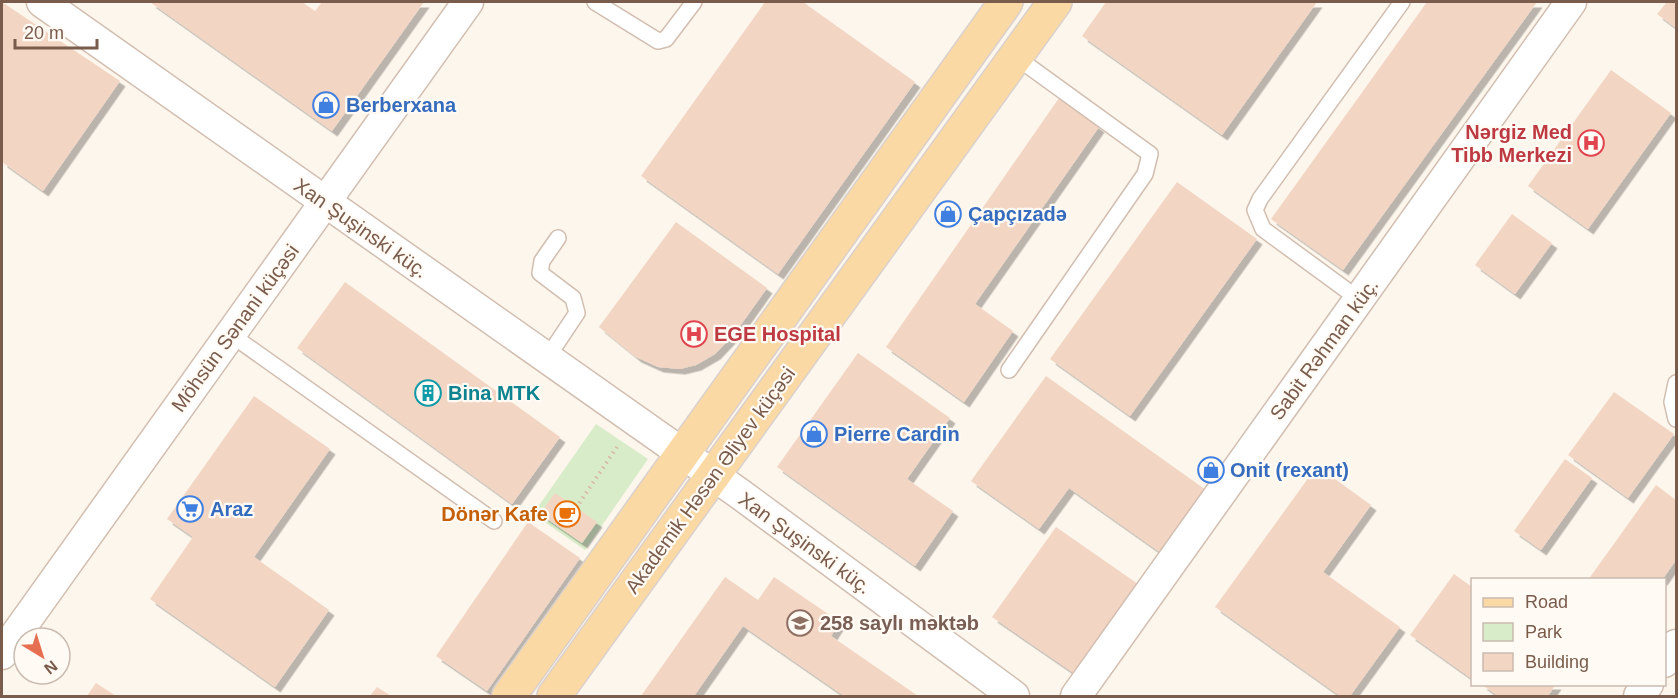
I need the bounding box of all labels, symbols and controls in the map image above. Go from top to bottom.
scale bar [15,12,98,50]
text: 20 m [24,23,64,43]
shop icon: Berberxana [311,90,341,120]
place label: Berberxana [346,94,457,116]
place label: Nərgiz Med Tibb Merkezi [1451,121,1572,166]
hospital icon: Nərgiz Med Tibb Merkezi [1576,128,1606,158]
street label: Xan Şuşinski küç. [290,174,432,282]
shop icon: Çapçızadə [933,199,963,229]
place label: Çapçızadə [968,203,1067,225]
street label: Möhsün Sənani küçəsi [167,240,303,416]
street label: Sabit Rəhman küç. [1265,274,1383,424]
hospital icon: EGE Hospital [679,319,709,349]
place label: EGE Hospital [714,323,841,345]
street label: Akademik Həsən Əliyev küçəsi [621,363,799,597]
building icon: Bina MTK [413,378,443,408]
place label: Bina MTK [448,382,541,404]
shop icon: Pierre Cardin [799,419,829,449]
place label: Pierre Cardin [834,423,960,445]
shop icon: Onit (rexant) [1196,455,1226,485]
place label: Onit (rexant) [1230,459,1349,481]
street label: Xan Şuşinski küç. [735,488,875,598]
supermarket icon: Araz [175,494,205,524]
place label: Araz [210,498,253,520]
cafe icon: Dönər Kafe [552,499,582,529]
place label: Dönər Kafe [441,503,548,525]
legend [1471,578,1666,686]
text: Road [1525,592,1568,612]
school or university icon: 258 saylı məktəb [785,608,815,638]
place label: 258 saylı məktəb [820,612,979,634]
text: Park [1525,622,1563,642]
north arrow [12,626,72,686]
text: Building [1525,652,1589,672]
text: N [41,657,61,678]

